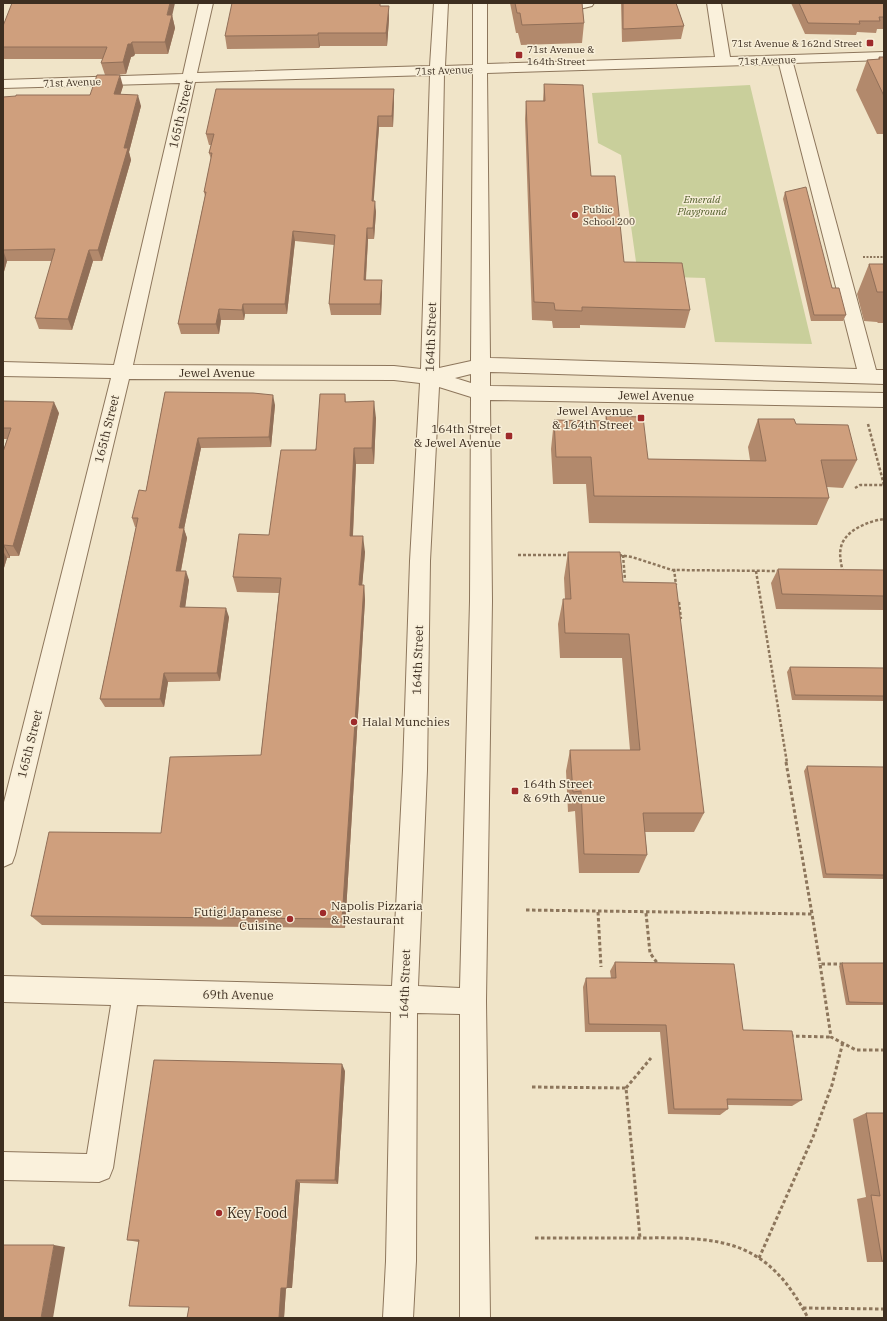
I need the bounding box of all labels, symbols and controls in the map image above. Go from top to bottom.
place label: 71st Avenue & 162nd Street [732,37,862,50]
marker: 71st Avenue & 162nd Street [865,38,875,48]
place label: 71st Avenue & 164th Street [527,43,594,68]
marker: 71st Avenue & 164th Street [514,50,524,60]
street label: 71st Avenue [738,53,796,68]
street label: 71st Avenue [415,63,473,78]
street label: 71st Avenue [43,75,101,90]
street label: 165th Street [165,78,196,150]
park label: Emerald Playground [676,193,727,218]
place label: Public School 200 [583,203,635,228]
marker: Public School 200 [570,210,580,220]
street label: 164th Street [422,302,439,372]
street label: Jewel Avenue [179,365,255,380]
street label: Jewel Avenue [618,387,694,404]
street label: 165th Street [91,393,122,465]
place label: Jewel Avenue & 164th Street [552,403,633,432]
marker: Jewel Avenue & 164th Street [636,413,646,423]
place label: 164th Street & Jewel Avenue [414,421,501,450]
marker: 164th Street & Jewel Avenue [504,431,514,441]
street label: 164th Street [409,625,426,695]
street label: 165th Street [14,708,45,780]
place label: Halal Munchies [362,714,450,729]
marker: Halal Munchies [349,717,359,727]
place label: 164th Street & 69th Avenue [523,776,605,805]
marker: 164th Street & 69th Avenue [510,786,520,796]
place label: Napolis Pizzaria & Restaurant [331,898,423,927]
place label: Futigi Japanese Cuisine [194,904,282,933]
marker: Napolis Pizzaria & Restaurant [318,908,328,918]
marker: Futigi Japanese Cuisine [285,914,295,924]
street label: 164th Street [396,949,413,1019]
street label: 69th Avenue [202,986,274,1003]
place label: Key Food [227,1204,288,1222]
marker: Key Food [214,1208,224,1218]

